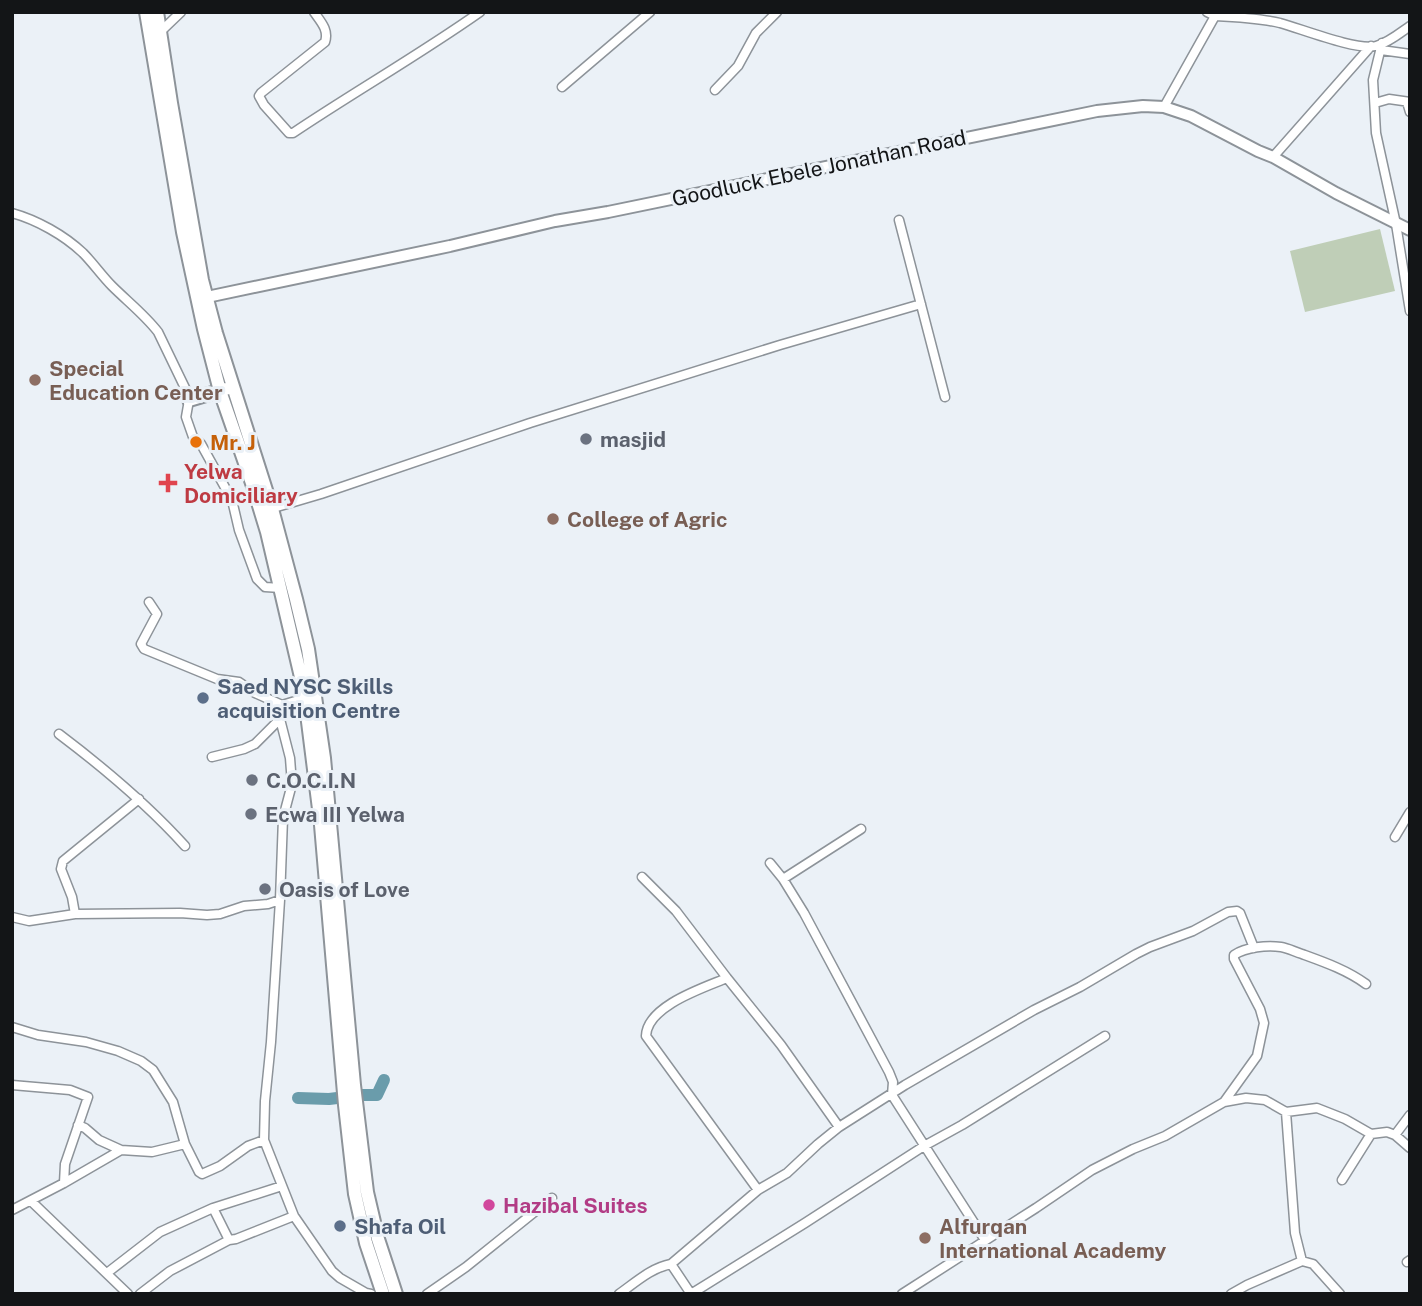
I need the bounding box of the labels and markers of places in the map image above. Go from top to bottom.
place label: Special Education Center [49,356,223,405]
marker: Special Education Center [27,372,43,388]
place label: masjid [600,427,666,452]
place label: Mr. J [210,430,256,455]
marker: masjid [578,431,594,447]
marker: Mr. J [188,434,204,450]
place label: Yelwa Domiciliary [184,459,298,508]
marker: Yelwa Domiciliary [158,473,178,493]
place label: College of Agric [567,507,727,532]
marker: College of Agric [545,511,561,527]
place label: Saed NYSC Skills acquisition Centre [217,674,400,723]
marker: Saed NYSC Skills acquisition Centre [195,690,211,706]
place label: C.O.C.I.N [266,768,356,793]
marker: C.O.C.I.N [244,772,260,788]
place label: Ecwa III Yelwa [265,802,405,827]
marker: Ecwa III Yelwa [243,806,259,822]
place label: Oasis of Love [279,877,410,902]
marker: Oasis of Love [257,881,273,897]
place label: Hazibal Suites [503,1193,648,1218]
marker: Hazibal Suites [481,1197,497,1213]
place label: Shafa Oil [354,1214,446,1239]
place label: Alfurqan International Academy [939,1214,1166,1263]
marker: Shafa Oil [332,1218,348,1234]
marker: Alfurqan International Academy [917,1230,933,1246]

